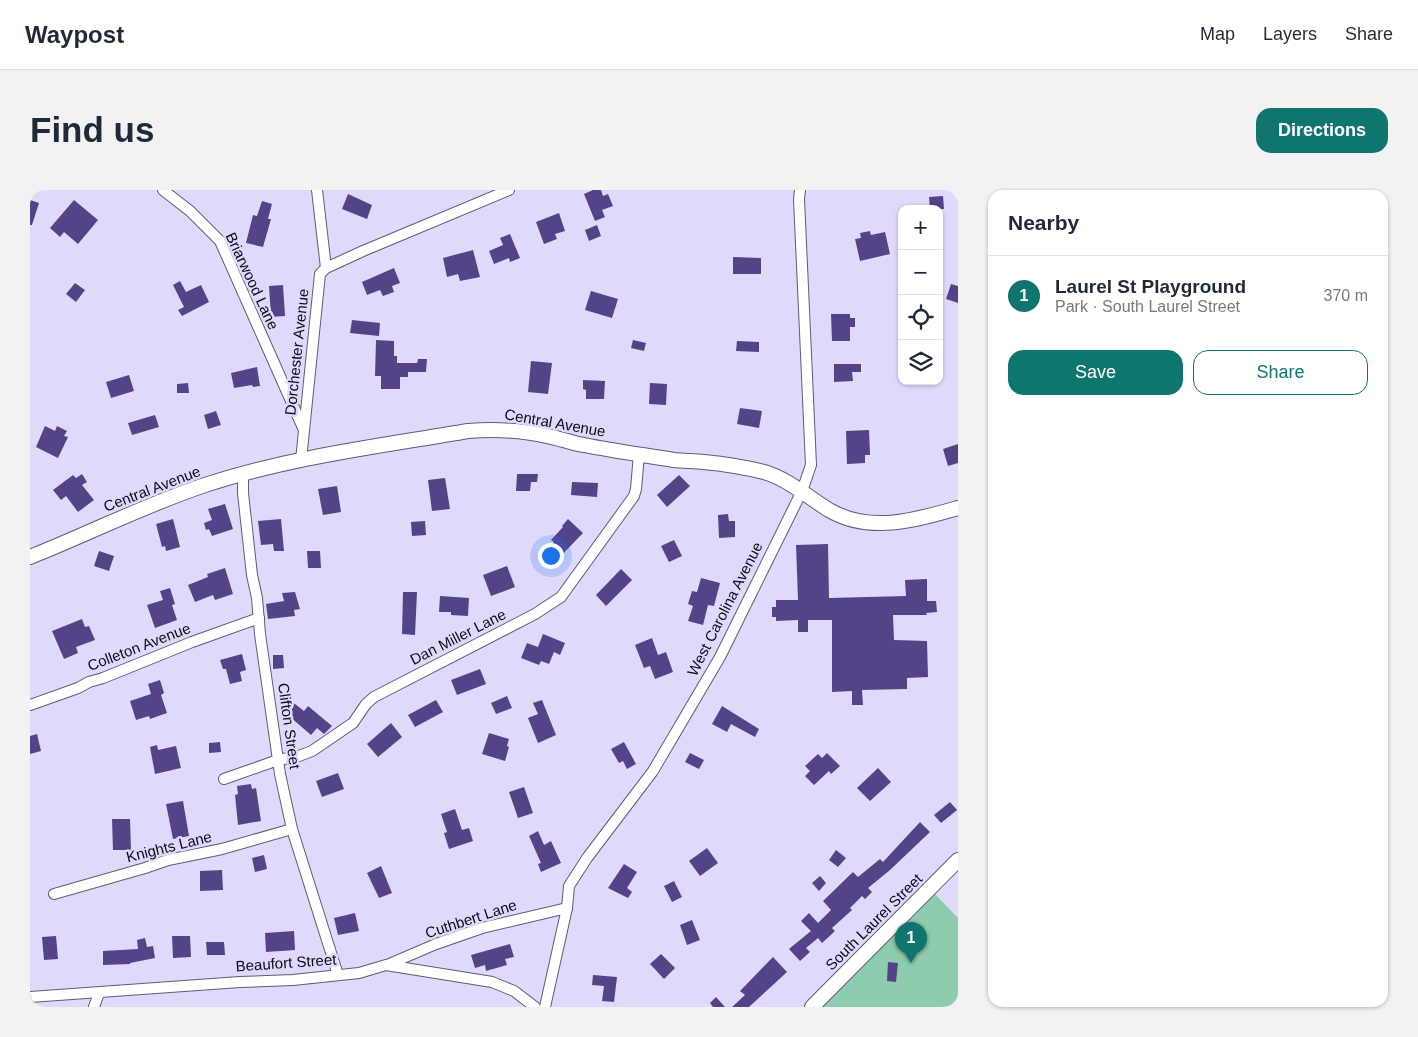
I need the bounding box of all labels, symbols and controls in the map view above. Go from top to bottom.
text: Waypost [25,21,124,48]
text: Map [1200,24,1235,44]
text: Layers [1263,24,1317,44]
text: Share [1345,24,1393,44]
button: Directions [1256,108,1388,153]
text: Find us [30,110,154,149]
map controls [898,205,943,385]
button: + [898,205,943,250]
text: Nearby [1008,211,1079,234]
street label: Briarwood Lane [223,230,282,332]
button: − [898,250,943,295]
text: Laurel St Playground [1055,276,1246,297]
text: 1 [1020,287,1028,304]
text: 370 m [1324,287,1368,304]
street label: Dorchester Avenue [281,288,312,416]
button: locate [898,295,943,340]
text: Park · South Laurel Street [1055,298,1240,315]
button: layers [898,340,943,385]
button: Save [1008,350,1183,395]
button: Share [1193,350,1368,395]
street label: Central Avenue [503,405,607,440]
street label: Central Avenue [101,462,203,515]
street label: West Carolina Avenue [683,539,766,679]
your location [538,543,564,569]
street label: Dan Miller Lane [407,605,508,668]
street label: Colleton Avenue [85,619,193,674]
street label: Clifton Street [275,682,304,771]
street label: Knights Lane [124,828,213,865]
street label: South Laurel Street [822,869,926,973]
street label: Cuthbert Lane [423,896,519,941]
pin: 1 [895,922,927,963]
street label: Beaufort Street [235,950,338,974]

